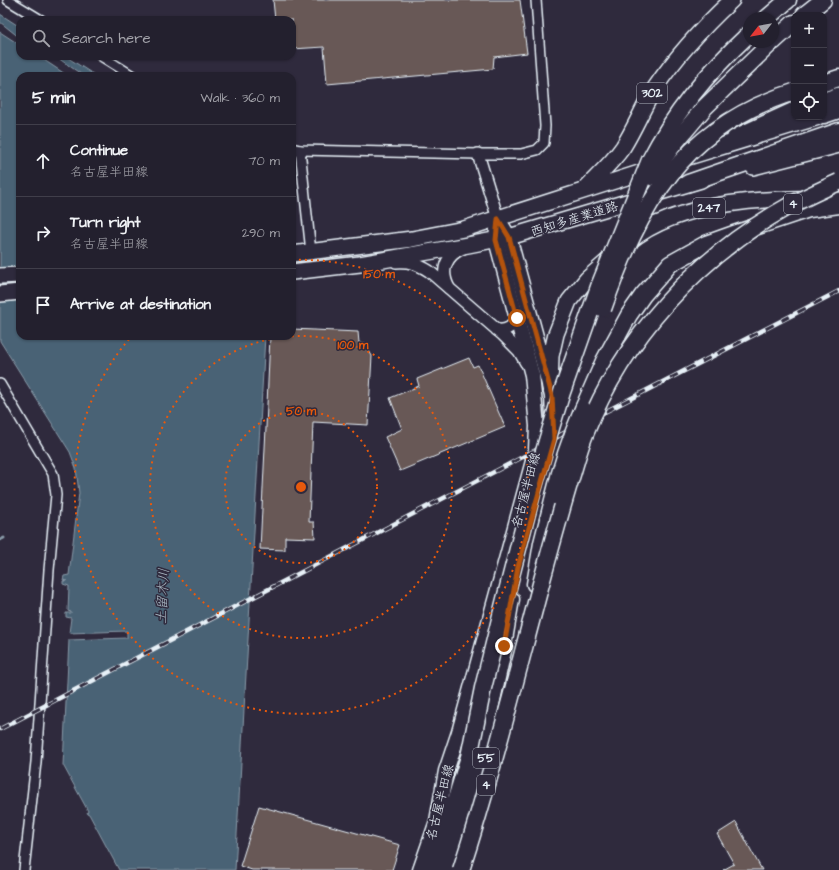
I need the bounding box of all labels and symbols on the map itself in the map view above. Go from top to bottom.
north arrow [743,12,779,48]
road number: 302 [637,83,667,103]
road number: 4 [784,194,802,214]
street label: 西知多産業道路 [528,197,620,241]
road number: 247 [693,198,725,218]
text: 150 m [363,266,396,283]
route start [508,309,526,327]
text: 100 m [338,337,369,354]
text: 50 m [286,403,317,420]
street label: 名古屋半田線 [507,449,545,530]
centre of rings [294,480,308,494]
water label: 土留木川 [152,568,174,625]
route end [495,637,513,655]
road number: 55 [473,748,499,768]
street label: 名古屋半田線 [422,761,458,842]
road number: 4 [477,775,495,795]

